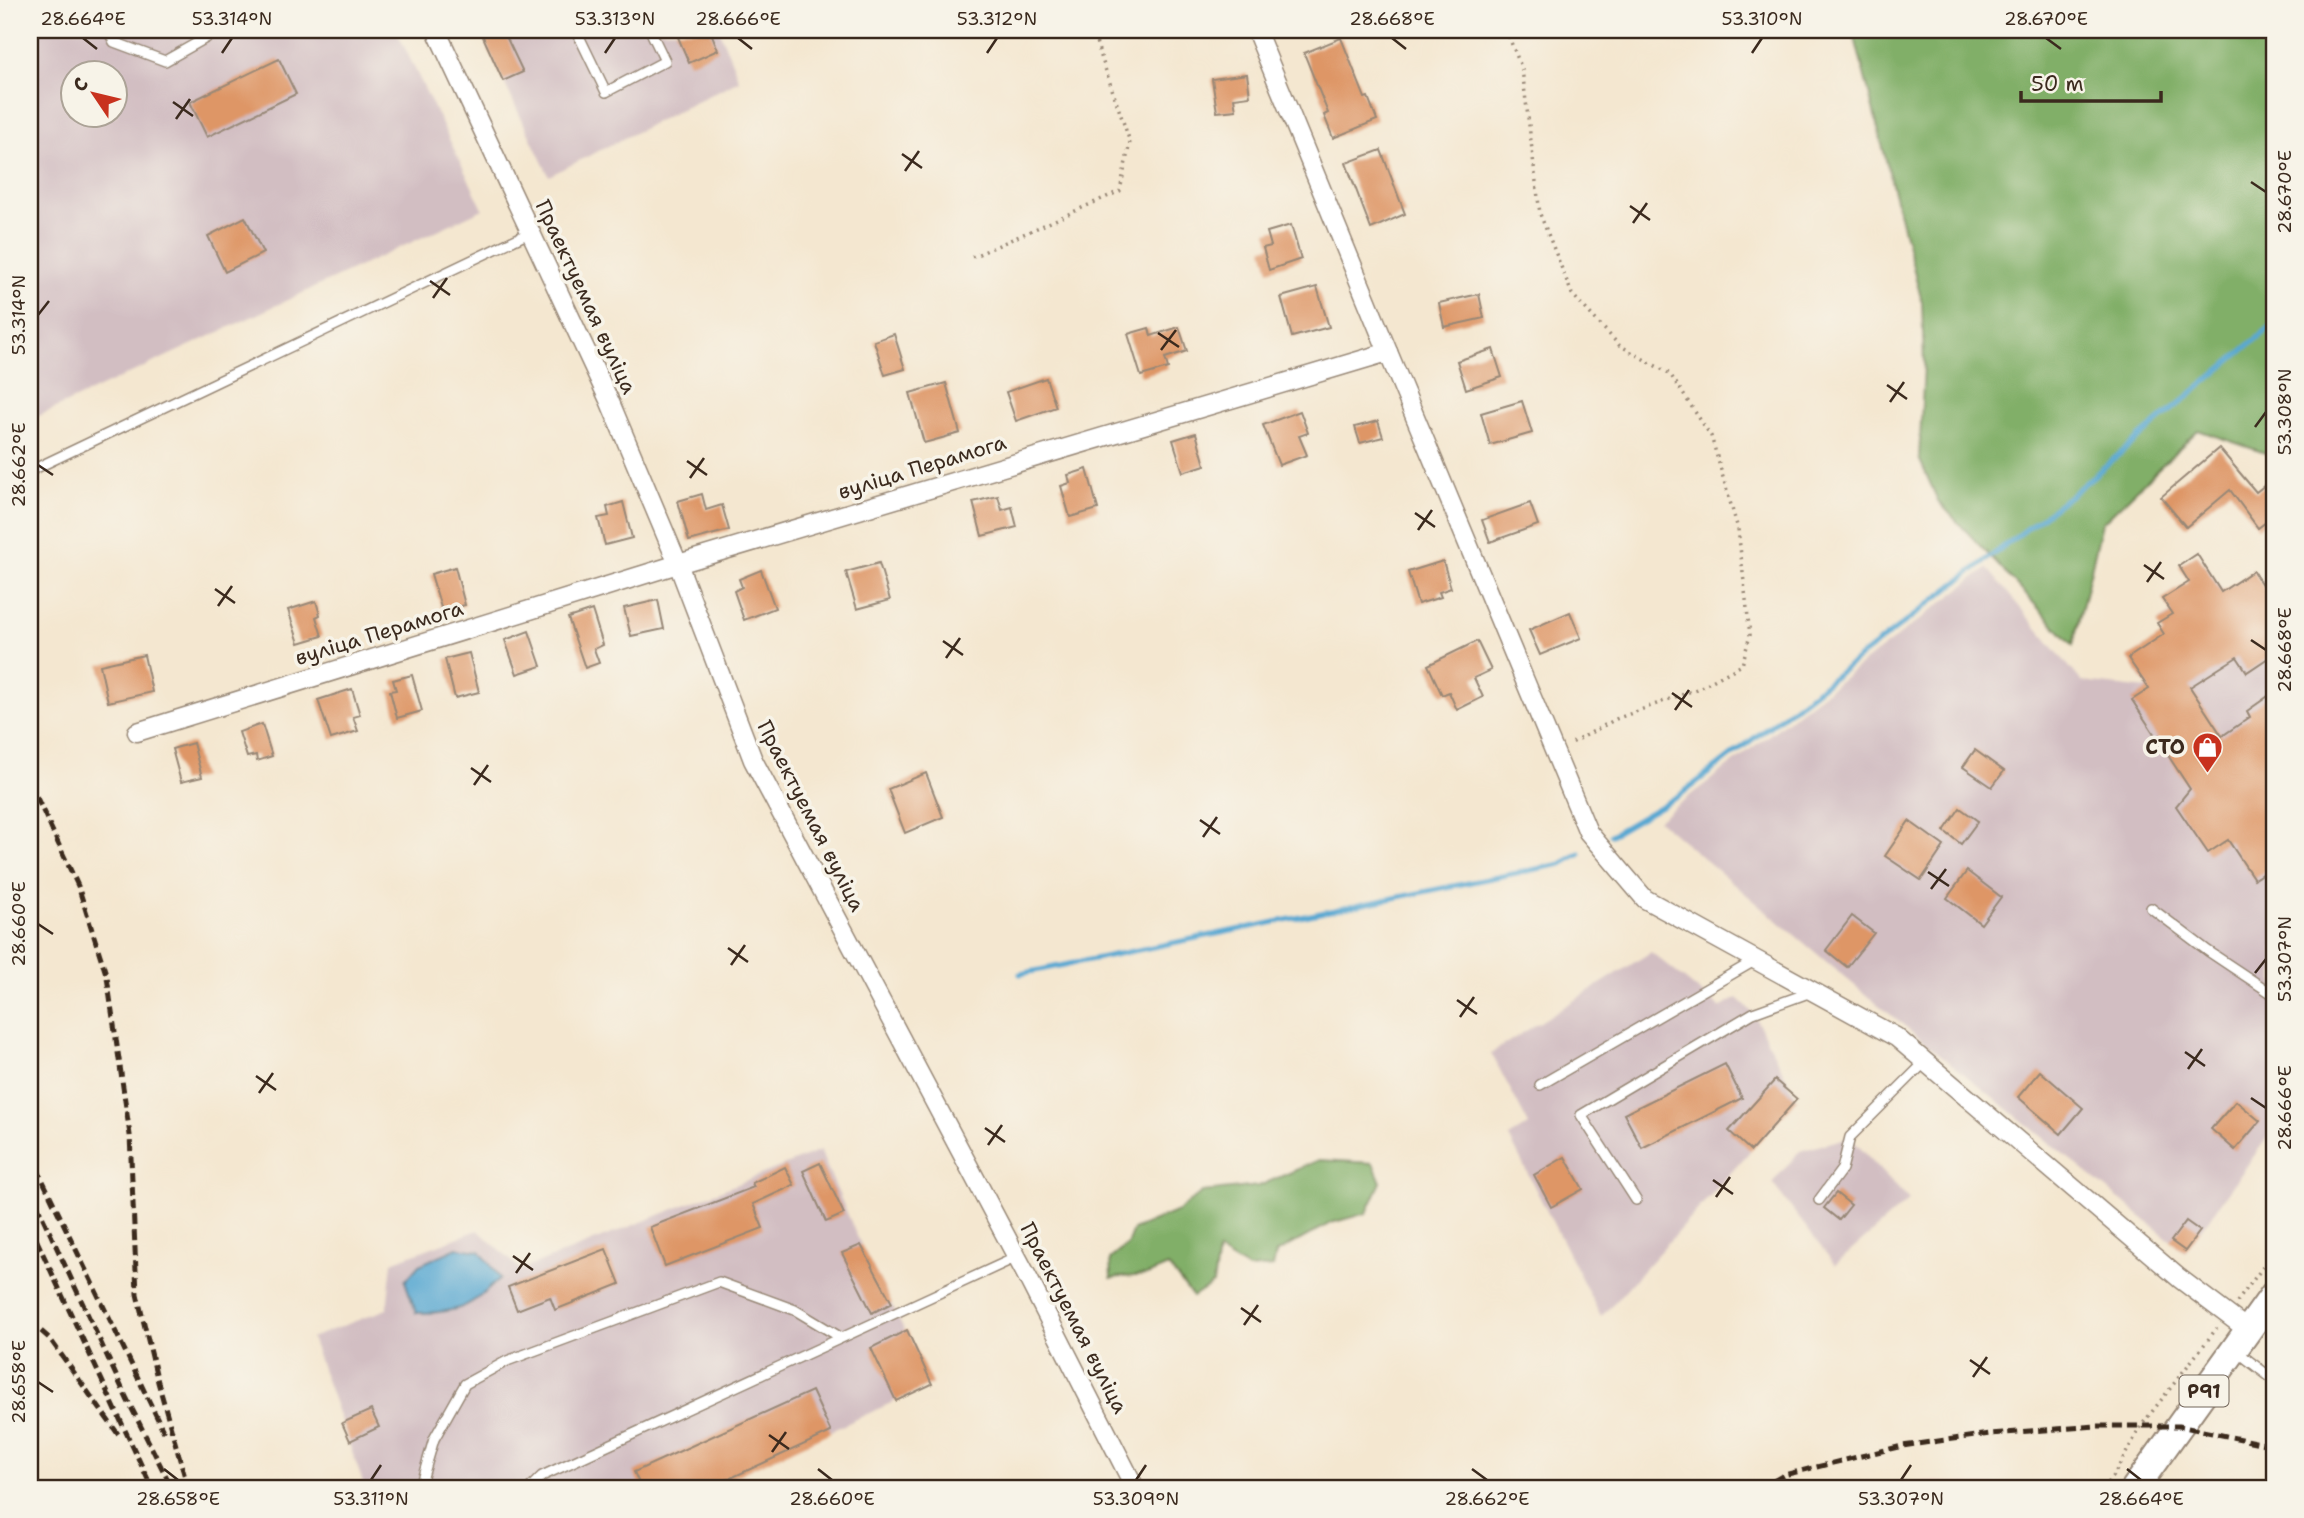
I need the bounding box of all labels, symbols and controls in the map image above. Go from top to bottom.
text: 28.664°E [40,7,126,31]
text: 53.314°N [192,7,272,31]
text: 53.313°N [575,7,655,31]
text: 28.666°E [695,7,781,31]
text: 53.312°N [957,7,1037,31]
text: 28.668°E [1349,7,1435,31]
text: 53.310°N [1722,7,1802,31]
text: 28.670°E [2004,7,2088,31]
north arrow [60,60,130,130]
scale bar [2021,60,2160,104]
text: 50 m [2031,70,2084,98]
text: С [67,73,94,96]
text: 28.670°E [2273,150,2297,234]
street label: Праектуемая вуліца [529,195,643,399]
text: 53.314°N [7,275,31,355]
text: 53.308°N [2273,369,2297,455]
text: 28.662°E [7,422,31,508]
street label: вуліца Перамога [835,428,1009,506]
street label: вуліца Перамога [292,594,466,672]
text: 28.668°E [2273,607,2297,693]
street label: Праектуемая вуліца [751,716,871,916]
shop icon: СТО [2191,730,2225,774]
place label: СТО [2145,733,2185,761]
text: 28.660°E [7,881,31,967]
text: 53.307°N [2273,916,2297,1002]
text: 28.666°E [2273,1065,2297,1151]
street label: Праектуемая вуліца [1014,1218,1134,1418]
text: 28.658°E [7,1340,31,1424]
road number: Р91 [2180,1376,2228,1406]
text: 28.658°E [136,1487,220,1511]
text: 53.311°N [333,1487,409,1511]
text: 28.660°E [789,1487,875,1511]
text: 53.309°N [1093,1487,1179,1511]
text: 28.662°E [1444,1487,1530,1511]
text: 53.307°N [1858,1487,1944,1511]
text: 28.664°E [2098,1487,2184,1511]

